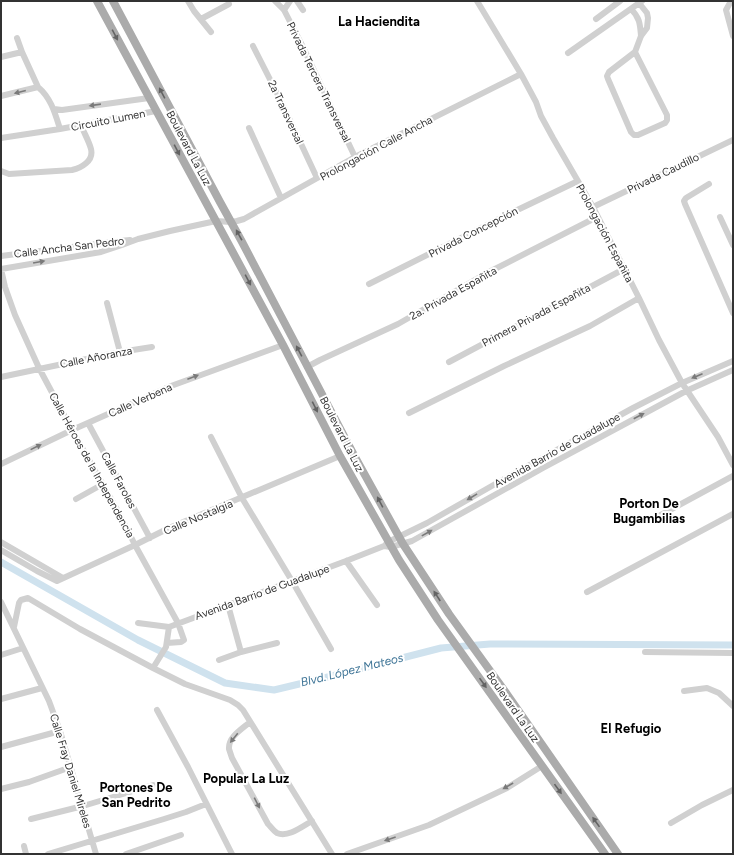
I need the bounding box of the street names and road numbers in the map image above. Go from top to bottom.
street label: Privada Tercera Transversal [284,20,353,145]
street label: 2a Transversal [265,78,306,146]
street label: Circuito Lumen [70,107,146,134]
street label: Boulevard La Luz [163,109,214,188]
street label: Prolongación Calle Ancha [318,113,435,184]
street label: Privada Caudillo [625,150,701,196]
street label: Prolongación Españita [573,182,636,285]
street label: Privada Concepción [426,204,520,261]
street label: Calle Ancha San Pedro [13,234,125,261]
street label: 2a. Privada Españita [407,264,499,323]
street label: Primera Privada Españita [480,281,593,350]
street label: Calle Añoranza [59,344,133,371]
street label: Calle Verbena [106,381,174,420]
street label: Calle Héroes de la Independencia [46,390,137,540]
street label: Boulevard La Luz [317,394,366,474]
street label: Avenida Barrio de Guadalupe [492,410,623,491]
street label: Calle Faroles [98,450,139,511]
street label: Calle Nostalgia [162,497,235,538]
street label: Avenida Barrio de Guadalupe [193,562,331,623]
street label: Boulevard La Luz [483,670,542,745]
street label: Calle Fray Daniel Mireles [47,712,94,830]

